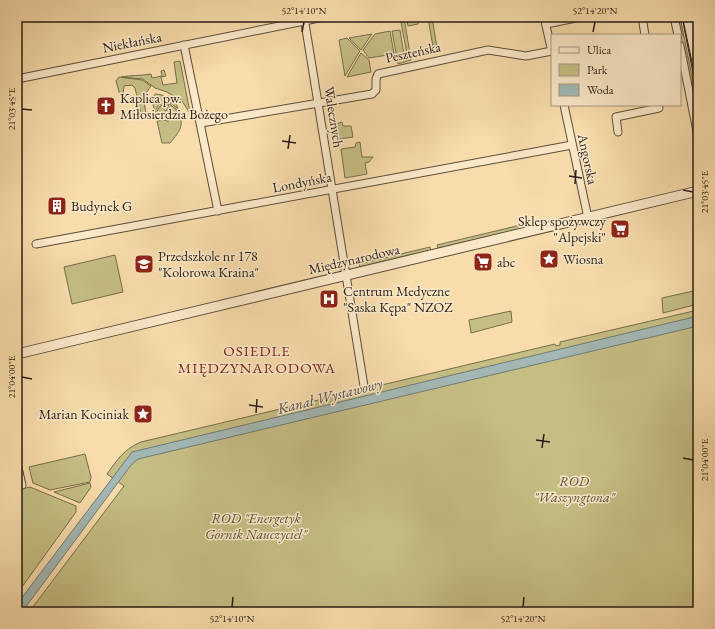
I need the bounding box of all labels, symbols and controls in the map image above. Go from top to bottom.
text: 52°14'10"N [282,4,327,17]
text: 52°14'20"N [573,4,618,17]
street label: Niekłańska [101,27,164,57]
legend [551,34,681,106]
street label: Peszteńska [384,37,443,67]
text: Ulica [587,42,611,58]
text: Park [587,62,608,78]
text: Woda [587,82,614,98]
street label: Walecznych [320,85,348,149]
text: 21°03'45"E [5,87,18,130]
place label: Kaplica pw. Miłosierdzia Bożego [120,89,228,123]
church icon: Kaplica pw. Miłosierdzia Bożego [95,95,117,117]
street label: Angorska [574,131,602,186]
street label: Londyńska [271,167,333,197]
text: 21°03'45"E [698,170,711,213]
building icon: Budynek G [46,195,68,217]
place label: Budynek G [71,197,132,215]
place label: Sklep spożywczy "Alpejski" [518,212,607,246]
supermarket icon: Sklep spożywczy "Alpejski" [609,218,631,240]
street label: Międzynarodowa [307,240,402,278]
place label: Przedszkole nr 178 "Kolorowa Kraina" [158,247,259,281]
place icon: Wiosna [538,248,560,270]
place label: Wiosna [563,250,604,268]
supermarket icon: abc [472,251,494,273]
school or university icon: Przedszkole nr 178 "Kolorowa Kraina" [133,253,155,275]
place label: abc [497,253,516,271]
place label: Centrum Medyczne "Saska Kępa" NZOZ [343,282,453,316]
hospital icon: Centrum Medyczne "Saska Kępa" NZOZ [318,288,340,310]
district label: OSIEDLE MIĘDZYNARODOWA [178,341,336,377]
text: 21°04'00"E [5,355,18,398]
water label: Kanał Wystawowy [274,373,384,418]
place icon: Marian Kociniak [132,403,154,425]
place label: Marian Kociniak [39,405,129,423]
text: 21°04'00"E [698,438,711,481]
park label: ROD "Waszyngtona" [533,472,616,506]
park label: ROD "Energetyk Górnik Nauczyciel" [205,509,308,543]
text: 52°14'10"N [210,612,255,625]
text: 52°14'20"N [501,612,546,625]

